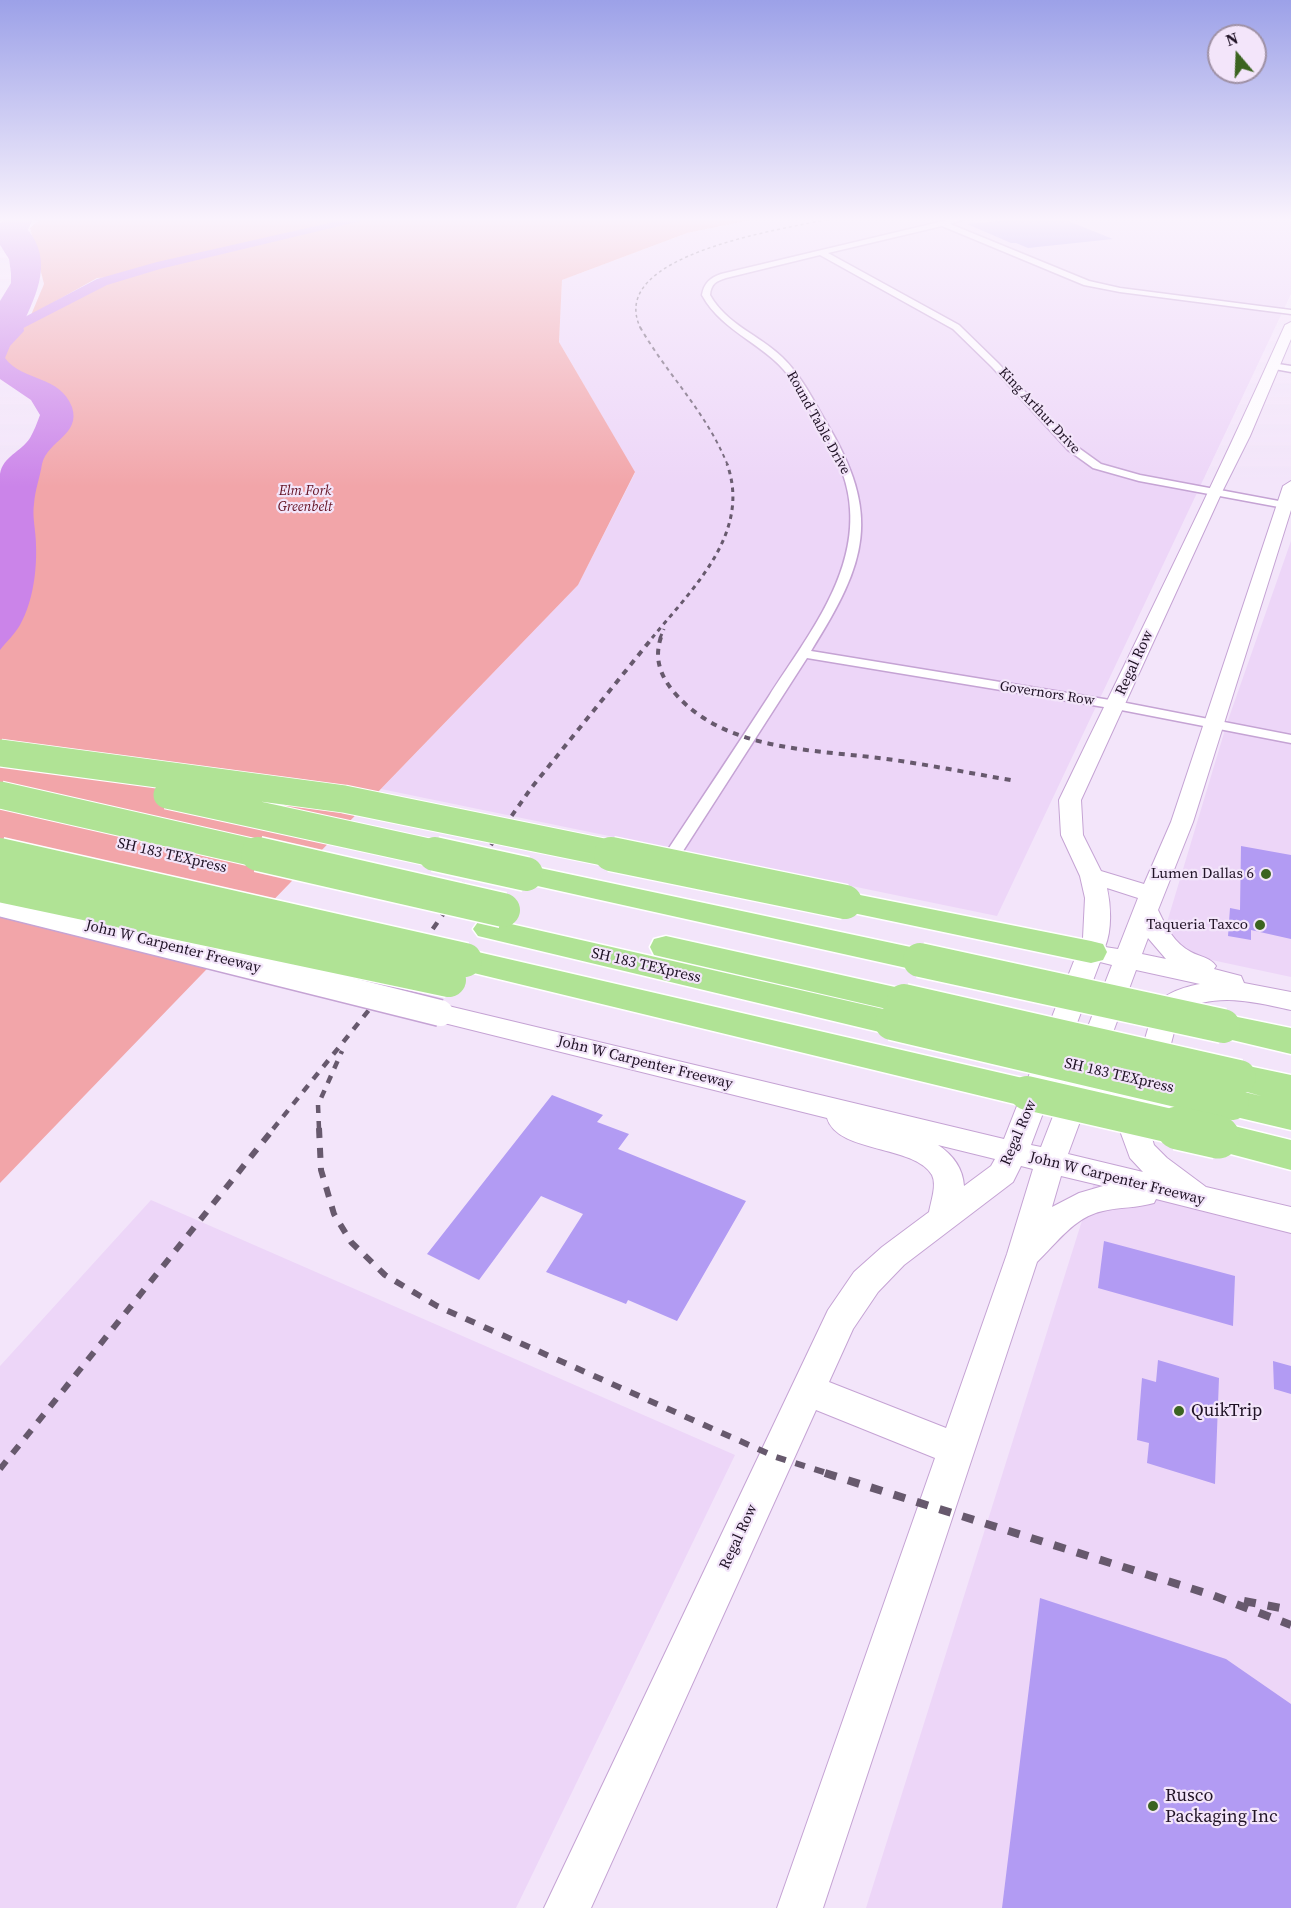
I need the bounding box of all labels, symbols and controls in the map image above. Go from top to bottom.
north arrow [1207,24,1267,84]
text: N [1223,27,1241,51]
street label: King Arthur Drive [995,364,1083,458]
street label: Round Table Drive [783,368,853,478]
park label: Elm Fork Greenbelt [278,483,332,516]
street label: Regal Row [1112,628,1158,698]
street label: Governors Row [998,678,1096,710]
street label: SH 183 TEXpress [115,835,229,877]
place label: Lumen Dallas 6 [1151,865,1254,883]
marker: Lumen Dallas 6 [1259,867,1273,881]
street label: John W Carpenter Freeway [83,916,263,978]
place label: Taqueria Taxco [1146,916,1248,934]
marker: Taqueria Taxco [1253,918,1267,932]
street label: SH 183 TEXpress [589,945,703,987]
street label: John W Carpenter Freeway [555,1032,735,1094]
street label: SH 183 TEXpress [1062,1055,1176,1097]
street label: Regal Row [997,1097,1041,1169]
street label: John W Carpenter Freeway [1027,1148,1207,1210]
place label: QuikTrip [1191,1400,1262,1422]
marker: QuikTrip [1172,1404,1186,1418]
street label: Regal Row [716,1502,762,1572]
place label: Rusco Packaging Inc [1165,1785,1278,1828]
marker: Rusco Packaging Inc [1146,1799,1160,1813]

